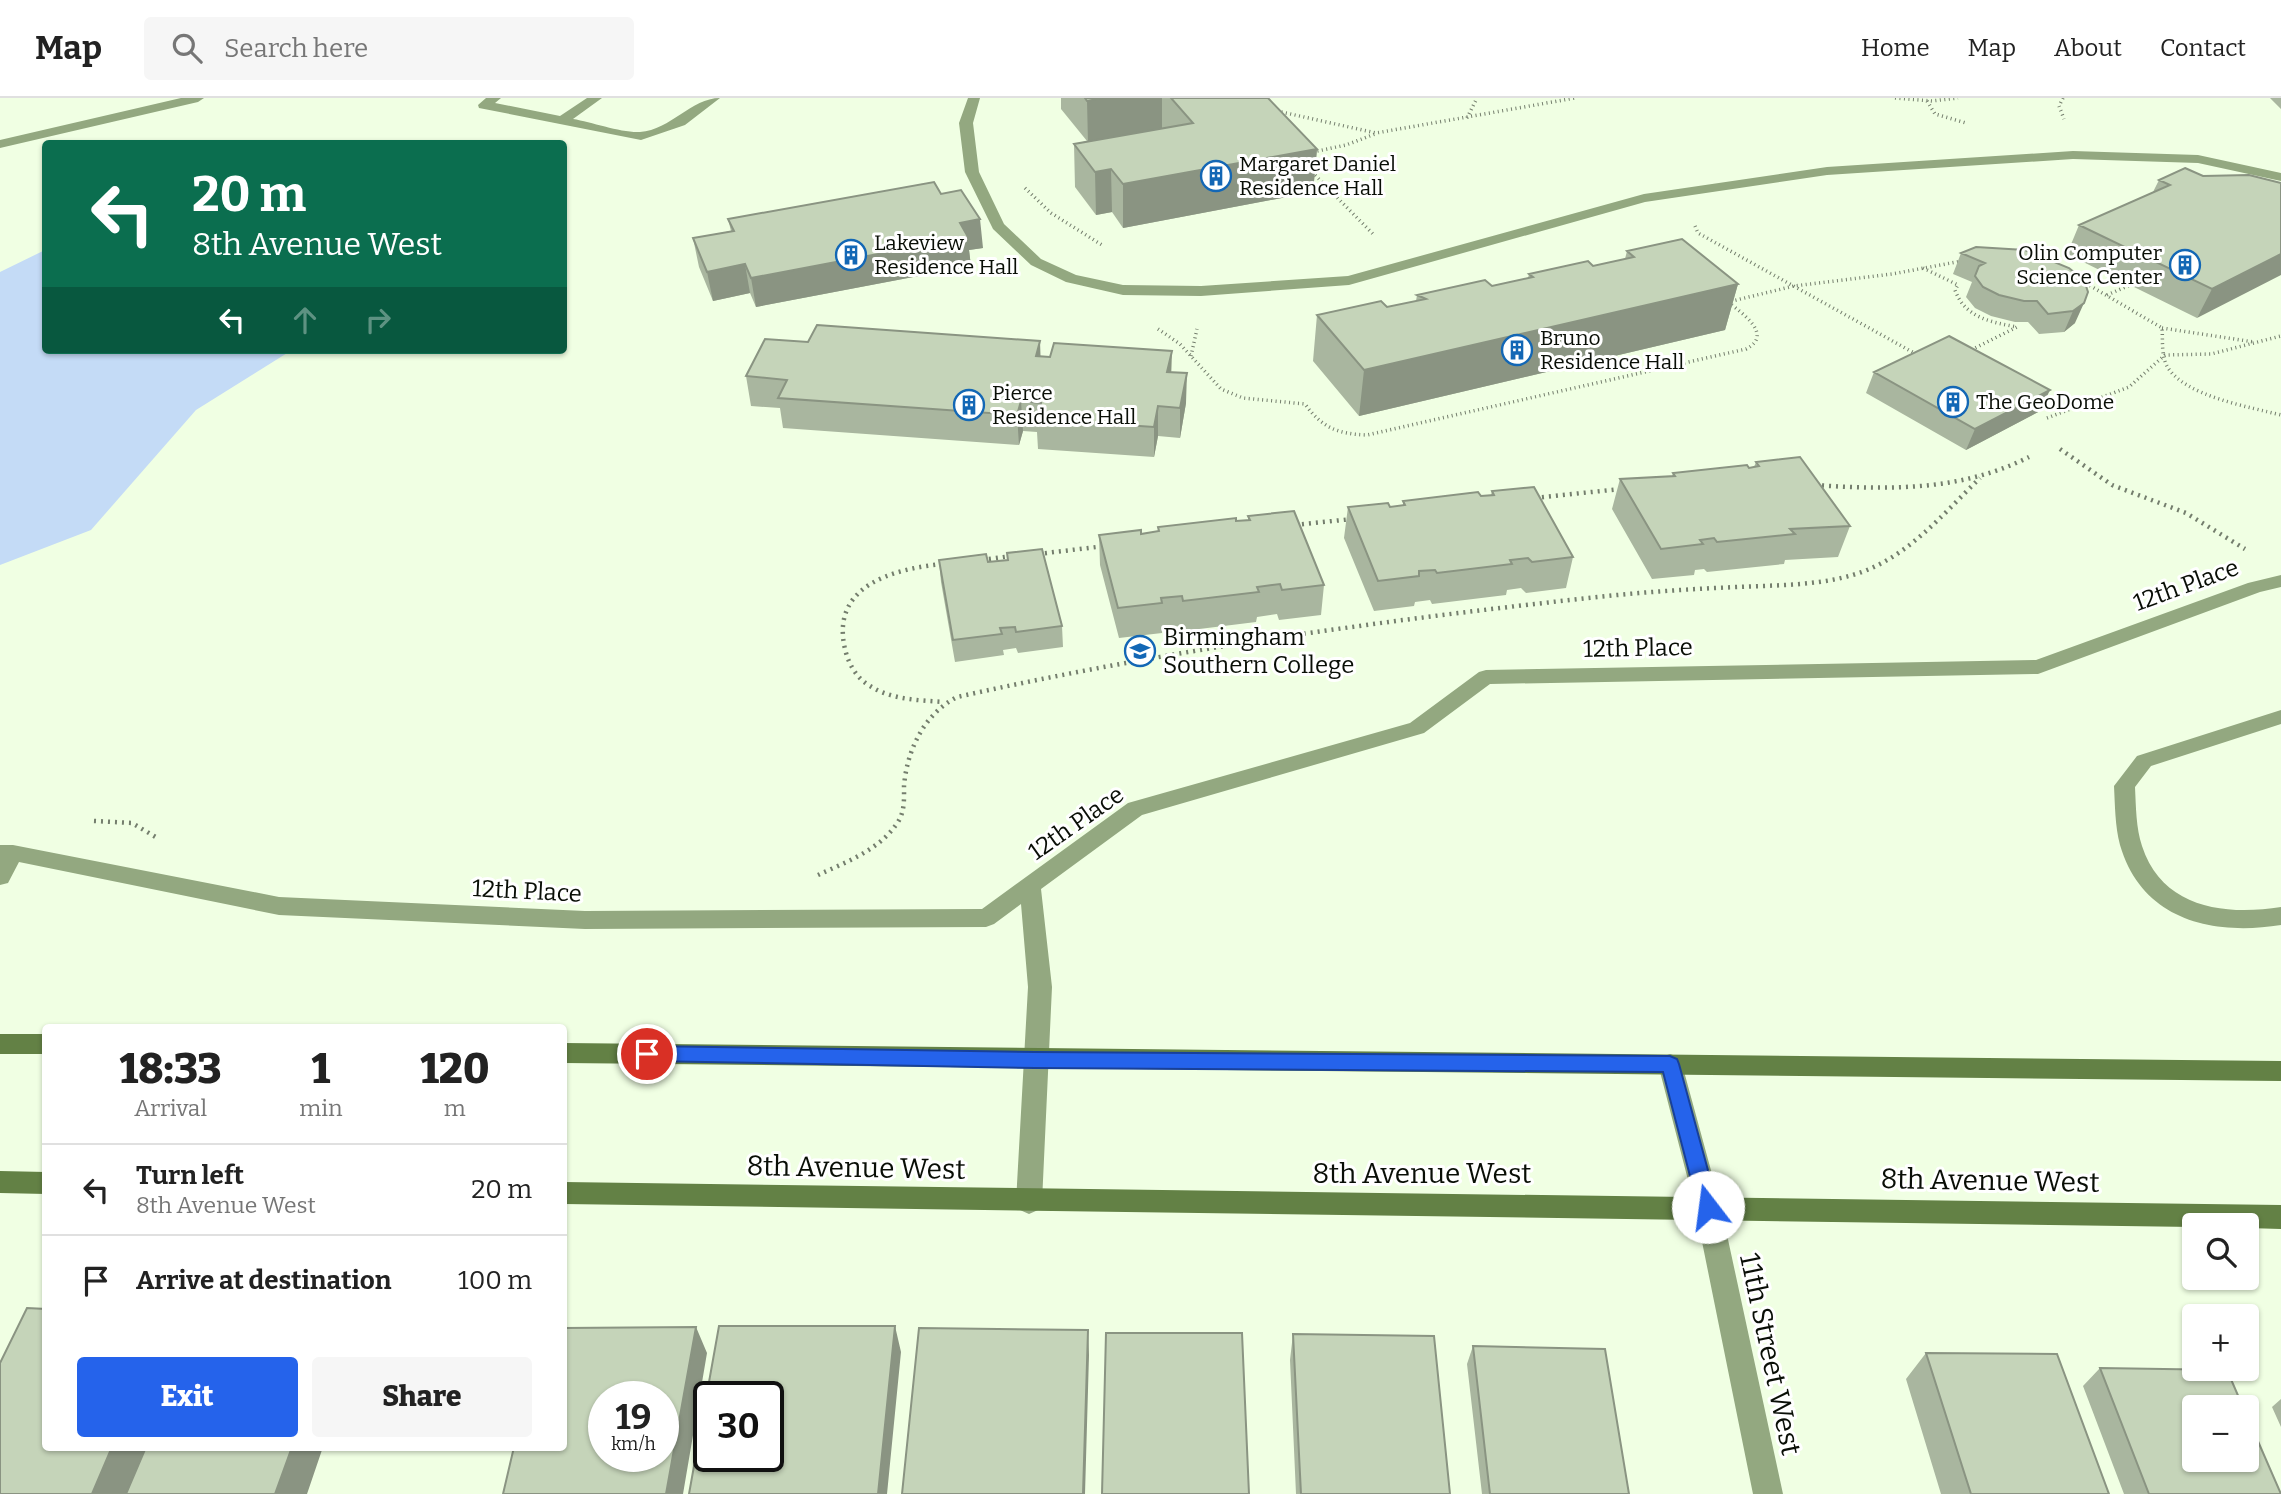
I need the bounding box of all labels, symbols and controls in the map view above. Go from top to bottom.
search box [144,17,634,80]
text: Map [35,28,102,68]
icon: search [168,29,206,67]
text: Search here [224,33,368,64]
text: Home [1861,34,1930,62]
text: Map [1968,34,2016,62]
text: About [2054,34,2122,62]
text: Contact [2160,34,2246,62]
place label: Margaret Daniel Residence Hall [1239,151,1396,201]
building icon: Margaret Daniel Residence Hall [1199,159,1233,193]
text: 20 m [192,165,306,224]
icon: left [77,168,168,259]
text: 8th Avenue West [192,225,442,263]
place label: Lakeview Residence Hall [874,230,1018,280]
building icon: Lakeview Residence Hall [834,238,868,272]
place label: Olin Computer Science Center [2016,240,2162,290]
building icon: Olin Computer Science Center [2168,248,2202,282]
icon: left [213,301,251,339]
icon: ahead [286,301,324,339]
icon: right [359,301,397,339]
place label: Bruno Residence Hall [1540,325,1684,375]
building icon: Bruno Residence Hall [1500,333,1534,367]
place label: Pierce Residence Hall [992,380,1136,430]
building icon: The GeoDome [1936,385,1970,419]
building icon: Pierce Residence Hall [952,388,986,422]
place label: The GeoDome [1976,389,2114,415]
street label: 12th Place [2130,553,2242,617]
place label: Birmingham Southern College [1163,623,1354,679]
street label: 12th Place [1583,633,1693,663]
school or university icon: Birmingham Southern College [1123,634,1157,668]
street label: 12th Place [1023,780,1129,866]
street label: 12th Place [471,874,583,908]
pin [617,1024,677,1084]
icon: arrive [628,1035,666,1073]
text: 18:33 [120,1044,222,1094]
text: 1 [312,1044,330,1094]
text: 120 [420,1044,489,1094]
text: Arrival [134,1094,207,1122]
text: min [299,1094,343,1122]
text: m [444,1094,466,1122]
street label: 8th Avenue West [746,1149,966,1186]
street label: 8th Avenue West [1313,1157,1531,1190]
text: Turn left [136,1160,244,1191]
street label: 8th Avenue West [1880,1162,2100,1199]
position arrow [1671,1170,1745,1244]
icon: left [77,1171,115,1209]
text: 20 m [471,1174,532,1205]
text: 8th Avenue West [136,1191,316,1219]
map controls [2182,1213,2259,1472]
button: search [2182,1213,2259,1290]
street label: 11th Street West [1733,1250,1808,1458]
icon: arrive [77,1262,115,1300]
text: Arrive at destination [136,1265,391,1296]
text: 100 m [458,1265,532,1296]
button: + [2182,1304,2259,1381]
button: Exit [77,1357,298,1437]
button: Share [312,1357,532,1437]
speed limit sign: 30 [693,1381,784,1472]
button: − [2182,1395,2259,1472]
text: 19 [616,1396,651,1438]
text: km/h [611,1433,656,1455]

